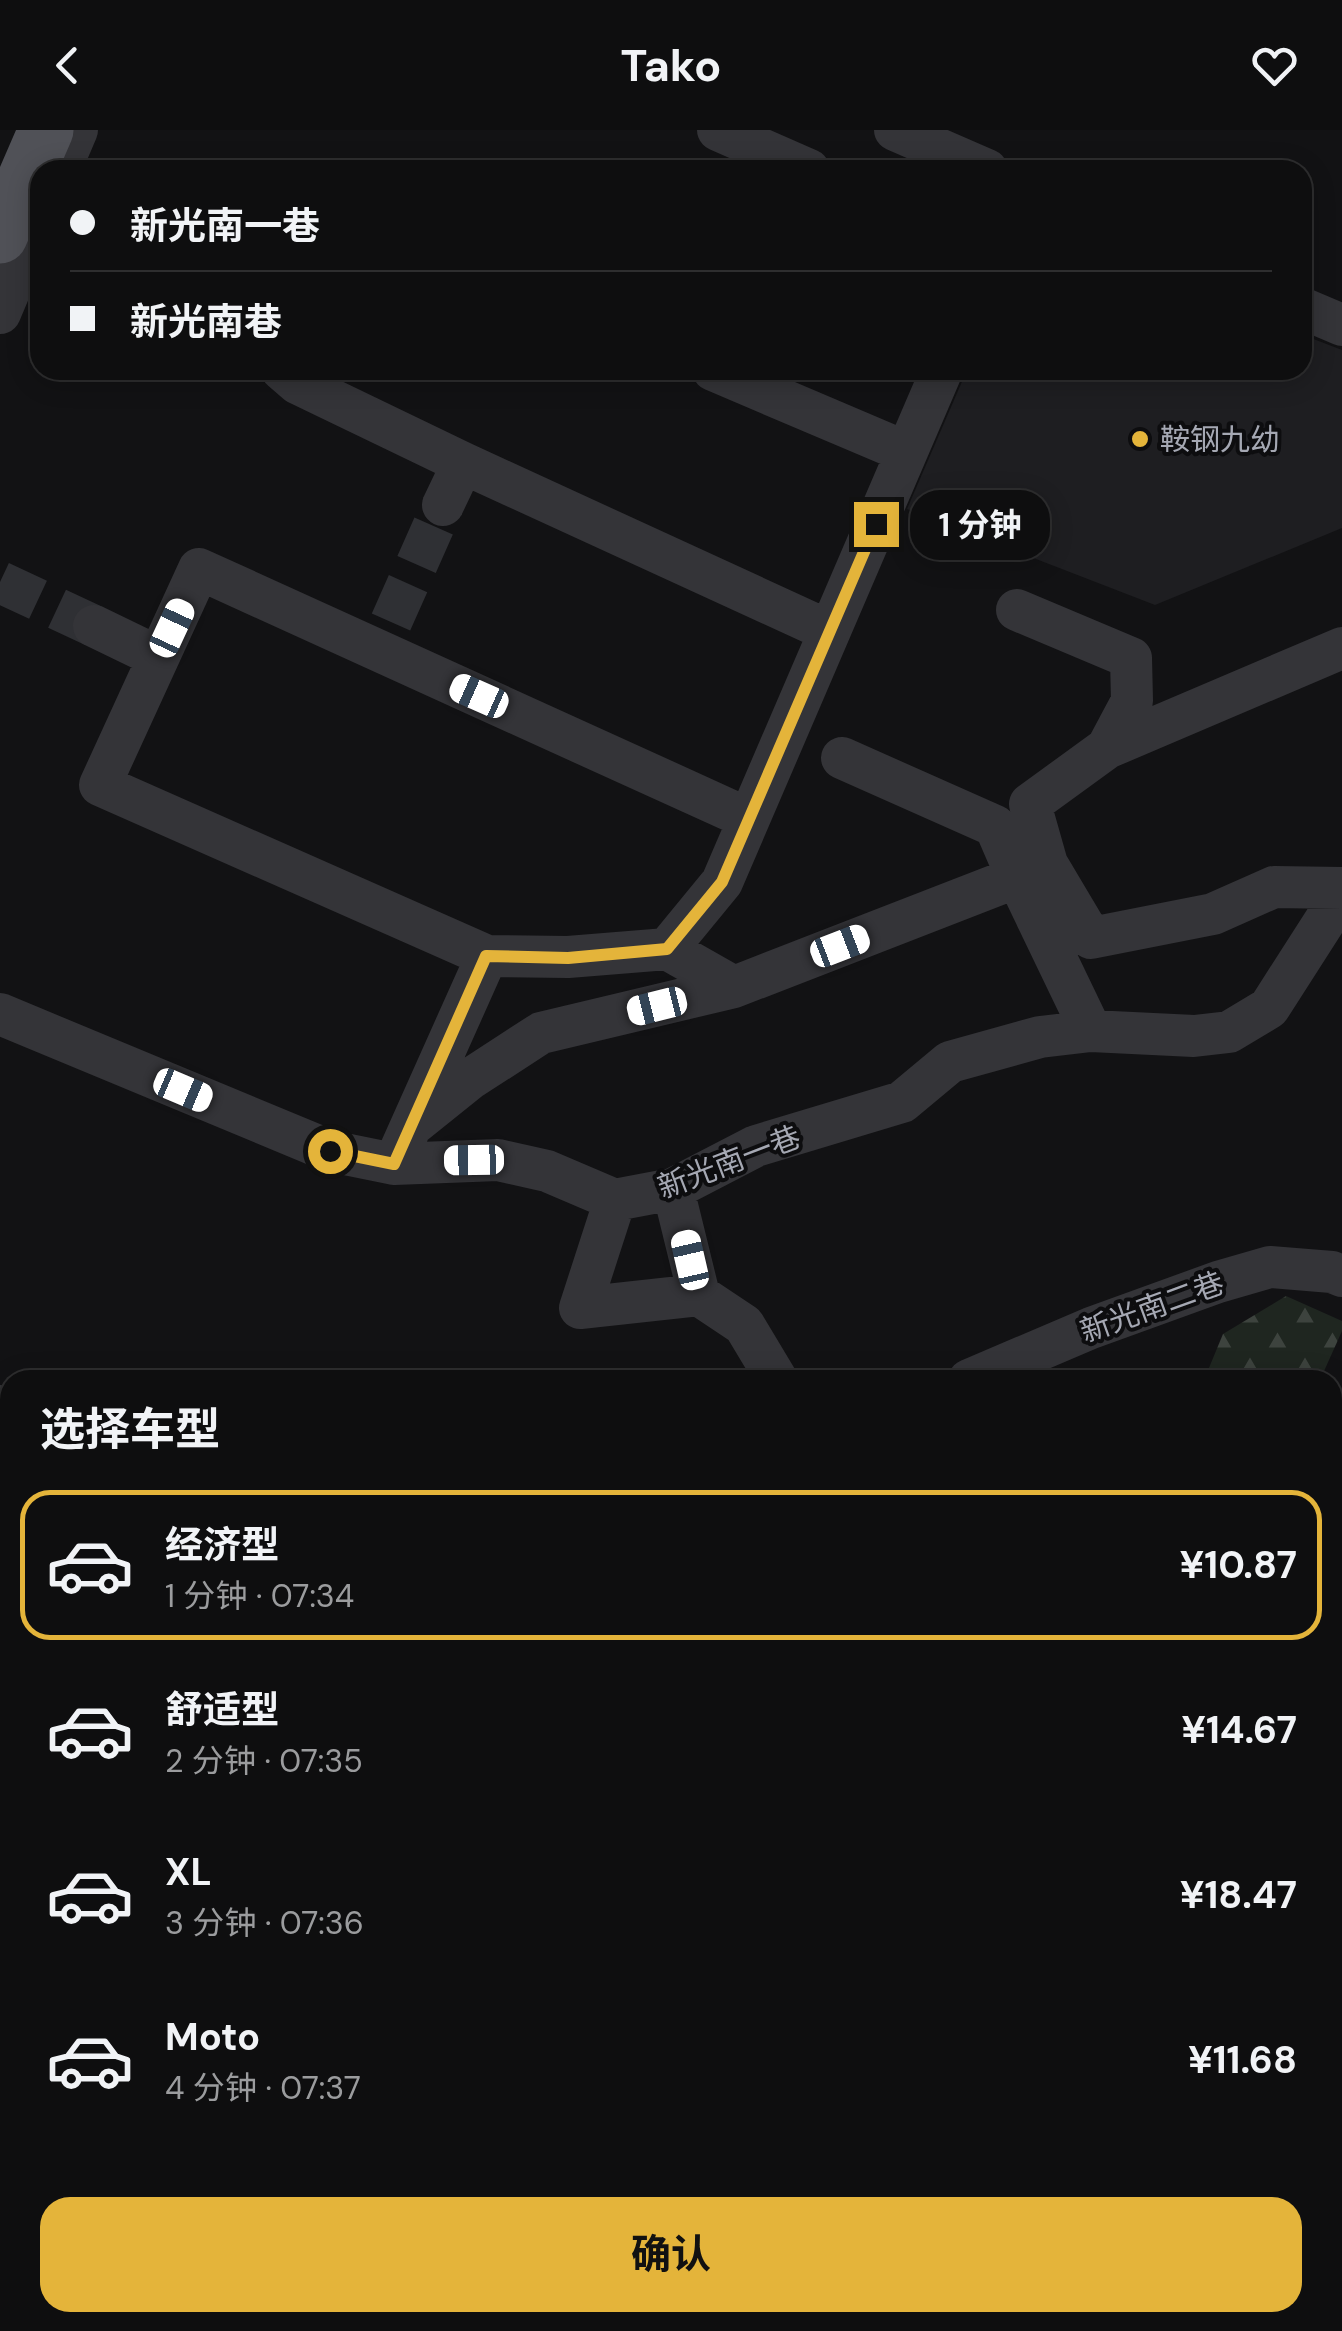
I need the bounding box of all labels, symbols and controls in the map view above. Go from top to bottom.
text: Tako [621,36,721,95]
icon: back [40,38,95,93]
icon: heart [1247,38,1302,93]
text: 新光南一巷 [130,201,320,251]
text: 新光南巷 [130,297,282,347]
place label: 鞍钢九幼 [1160,420,1280,459]
marker: 鞍钢九幼 [1129,428,1151,450]
callout: 1 分钟 [911,489,1051,559]
route end [854,502,899,547]
text: 1 分钟 [938,504,1022,546]
car [146,594,198,662]
car [445,670,513,722]
car [807,921,873,971]
car [624,984,690,1028]
car [150,1064,216,1116]
street label: 新光南一巷 [652,1117,806,1207]
route start [308,1129,353,1174]
car [444,1144,504,1176]
car [669,1227,711,1293]
street label: 新光南二巷 [1075,1263,1229,1351]
text: 选择车型 [40,1400,220,1459]
icon: car [45,1520,135,1610]
text: 经济型 [165,1520,279,1570]
text: ¥10.87 [1180,1540,1297,1590]
text: 1 分钟 · 07:34 [165,1575,354,1617]
icon: car [45,1685,135,1775]
text: 舒适型 [165,1685,279,1735]
text: ¥14.67 [1181,1705,1297,1755]
text: 2 分钟 · 07:35 [165,1740,363,1782]
text: XL [165,1847,212,1897]
icon: car [45,1850,135,1940]
text: ¥18.47 [1180,1870,1297,1920]
text: 3 分钟 · 07:36 [165,1902,364,1944]
text: Moto [165,2012,260,2062]
icon: car [45,2015,135,2105]
text: ¥11.68 [1188,2035,1297,2085]
text: 4 分钟 · 07:37 [165,2067,361,2109]
button: 确认 [40,2197,1302,2312]

